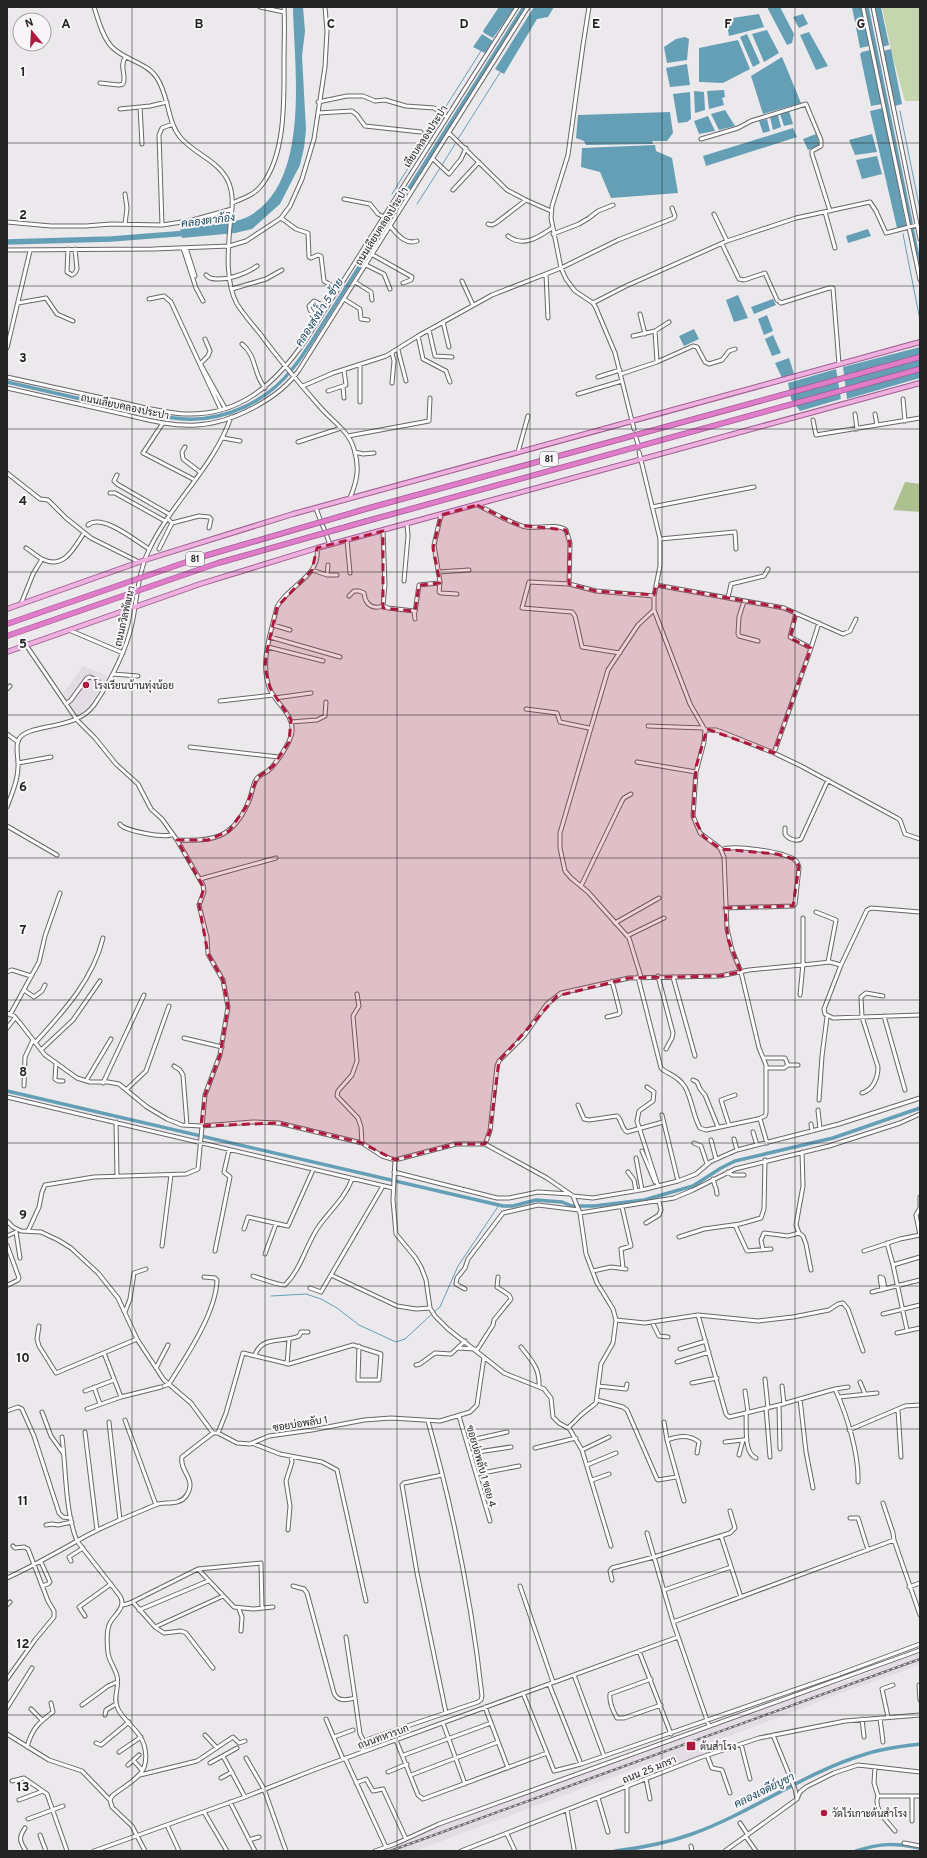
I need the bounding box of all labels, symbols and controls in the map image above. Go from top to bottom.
north arrow [12,12,52,52]
text: N [23,16,35,31]
text: A [61,17,71,33]
text: B [195,17,204,33]
text: C [327,17,335,33]
text: D [459,17,469,33]
text: E [592,17,600,33]
text: F [724,17,732,33]
text: G [857,17,866,33]
text: 1 [20,65,26,81]
street label: เลียบคลองประปา [401,103,451,170]
street label: ถนนเลียบคลองประปา [352,185,412,268]
text: 2 [19,208,27,224]
water label: คลองตาก้อง [180,210,236,231]
water label: คลองส่งน้ำ 5 ซ้าย [288,273,347,349]
text: 3 [19,351,27,367]
street label: ถนนเลียบคลองประปา [79,391,170,423]
road number: 81 [540,452,558,466]
text: 4 [19,494,27,510]
road number: 81 [186,552,204,566]
street label: ถนนถวิลพัฒนา [111,584,139,648]
text: 5 [19,637,27,653]
place label: โรงเรียนบ้านทุ่งน้อย [93,679,174,693]
marker: โรงเรียนบ้านทุ่งน้อย [81,680,91,690]
text: 6 [19,780,27,796]
text: 7 [20,923,27,939]
text: 8 [19,1065,27,1081]
text: 9 [19,1208,27,1224]
text: 10 [16,1351,30,1367]
street label: ซอยบ่อพลับ 1 [272,1413,329,1435]
street label: ซอยบ่อพลับ 1 ซอย 4 [463,1424,499,1509]
text: 11 [18,1494,28,1510]
text: 12 [16,1637,30,1653]
street label: ถนนทหารบก [356,1722,411,1753]
marker: ต้นสำโรง [685,1740,697,1752]
place label: ต้นสำโรง [700,1740,736,1754]
street label: ถนน 25 มกรา [621,1754,679,1787]
water label: คลองเจดีย์บูชา [731,1768,797,1812]
text: 13 [17,1780,30,1796]
place label: วัดไร่เกาะต้นสำโรง [832,1807,907,1821]
marker: วัดไร่เกาะต้นสำโรง [819,1808,829,1818]

